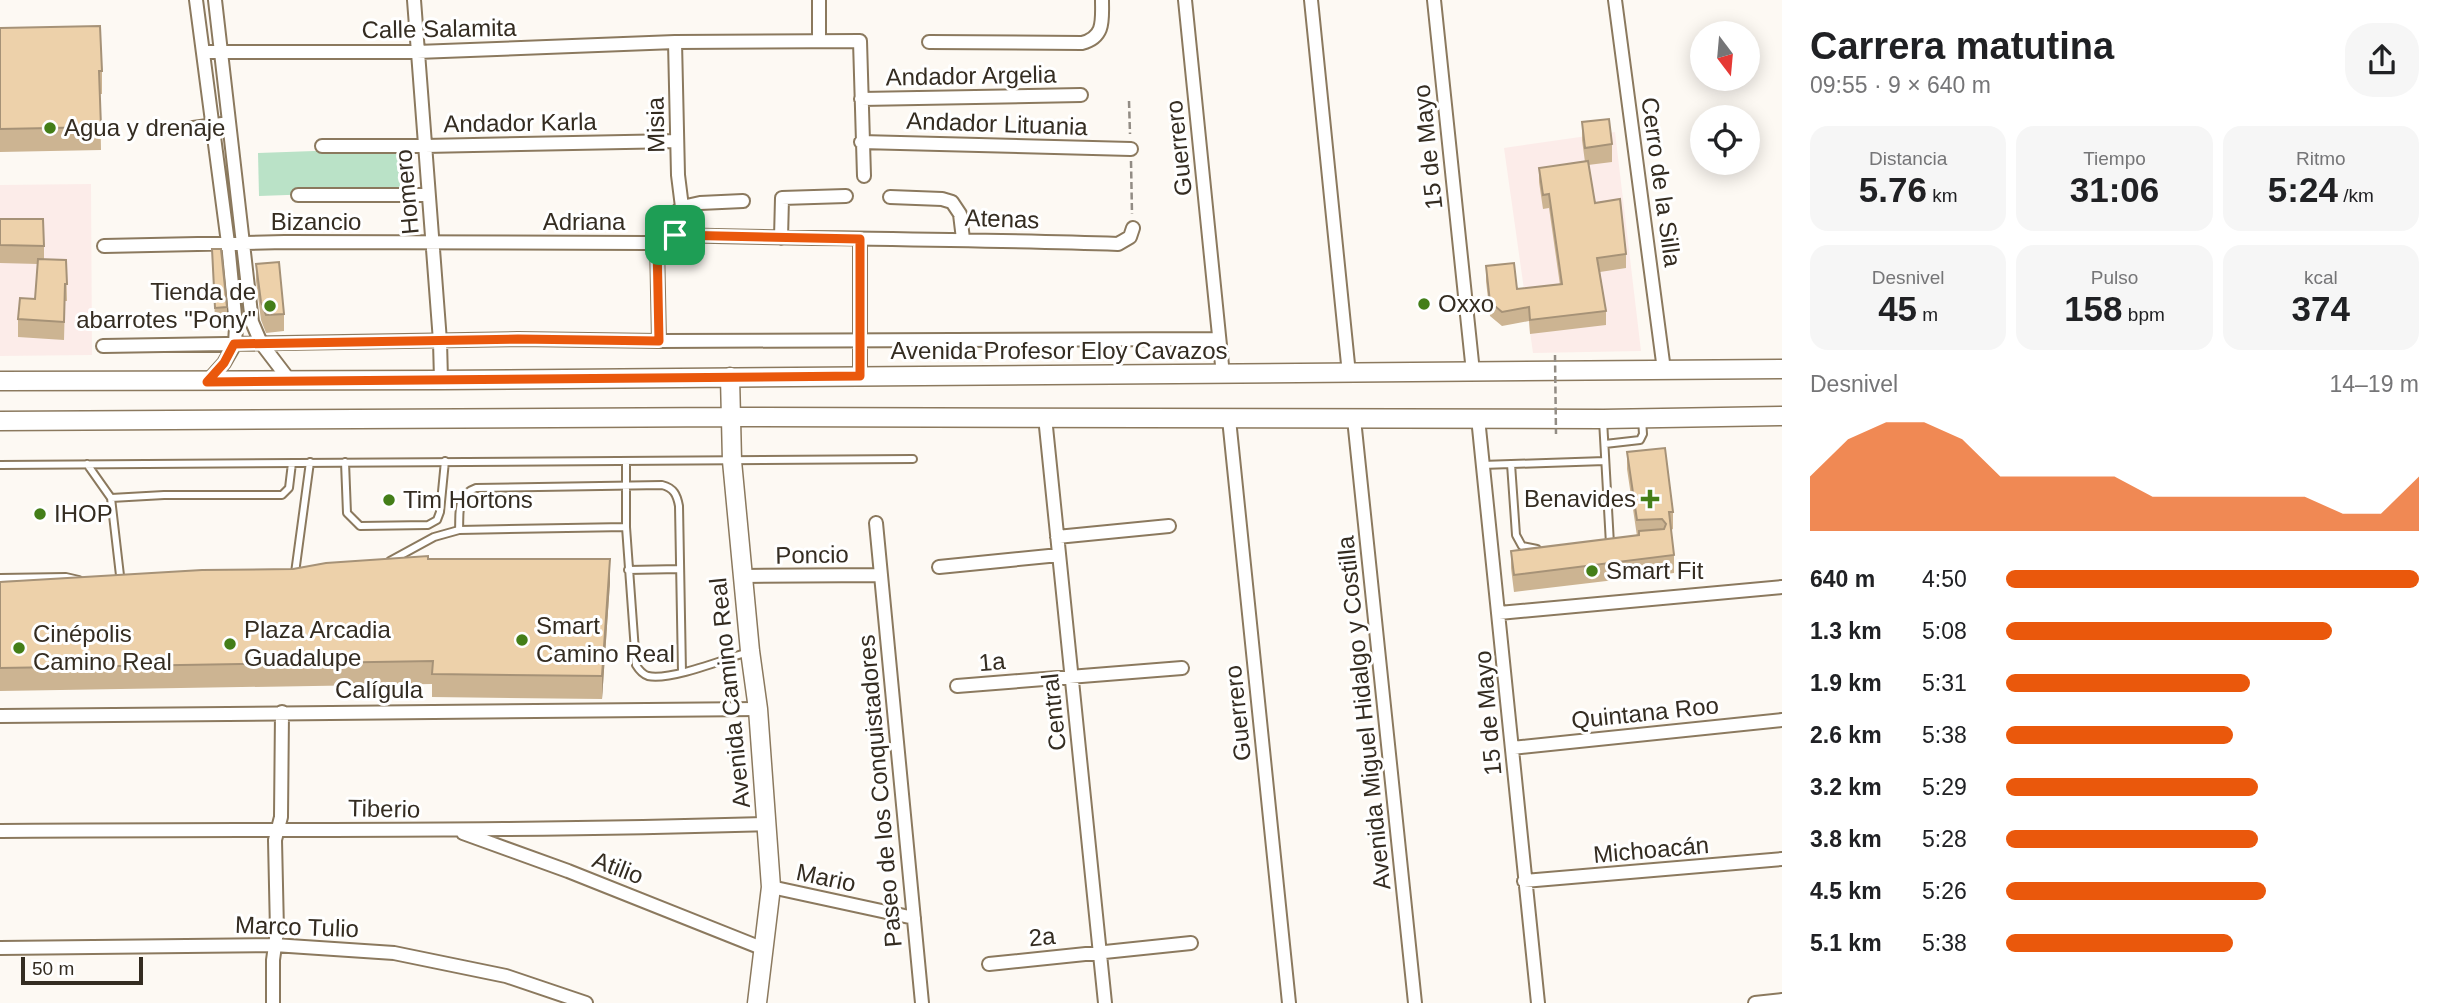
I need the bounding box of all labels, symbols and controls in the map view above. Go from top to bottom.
street label: Calle Salamita [361,14,517,43]
north arrow [1690,21,1760,91]
map controls [1690,21,1760,175]
button: share [2345,23,2419,97]
text: Carrera matutina [1810,25,2114,67]
street label: Andador Argelia [885,61,1057,90]
text: 09:55 · 9 × 640 m [1810,72,1991,98]
street label: 15 de Mayo [1408,83,1447,211]
street label: Misia [642,96,669,153]
street label: Cerro de la Silla [1636,96,1687,269]
street label: Guerrero [1160,99,1197,197]
button: locate [1690,105,1760,175]
street label: Andador Lituania [906,107,1089,140]
street label: Andador Karla [443,108,598,137]
place label: Agua y drenaje [64,114,225,141]
marker: Agua y drenaje [42,120,58,136]
street label: Homero [389,148,424,236]
text: Distancia [1869,148,1947,169]
text: Tiempo [2083,148,2146,169]
text: Ritmo [2296,148,2346,169]
text: 5.76 [1859,170,1927,209]
text: 31:06 [2070,170,2159,209]
text: 5:24 [2268,170,2338,209]
text: km [1927,185,1958,206]
text: /km [2338,185,2374,206]
street label: Atenas [964,204,1040,233]
pin [645,205,705,265]
street label: Bizancio [271,208,361,235]
street label: Adriana [543,208,626,235]
icon: arrive [656,216,694,254]
text: Desnivel [1872,267,1945,288]
text: Pulso [2091,267,2138,288]
text: kcal [2304,267,2338,288]
place label: Tienda de abarrotes "Pony" [76,278,256,333]
text: 45 [1878,289,1917,328]
text: 158 [2064,289,2123,328]
text: 374 [2292,289,2350,328]
place label: Oxxo [1438,290,1494,317]
marker: Oxxo [1416,296,1432,312]
marker: Tienda de abarrotes "Pony" [262,298,278,314]
text: m [1917,304,1938,325]
text: bpm [2123,304,2165,325]
street label: Avenida Profesor Eloy Cavazos [890,337,1228,364]
text: Desnivel [1810,371,1898,397]
text: 14–19 m [2329,371,2419,397]
place label: Benavides [1524,485,1636,512]
place label: Tim Hortons [403,486,533,513]
marker: Benavides [1642,491,1658,507]
marker: Tim Hortons [381,492,397,508]
place label: IHOP [54,500,113,527]
marker: IHOP [32,506,48,522]
street label: Avenida Miguel Hidalgo y Costilla [1331,534,1396,891]
street label: Poncio [775,540,849,569]
place label: Smart Fit [1606,557,1704,584]
marker: Smart Fit [1584,563,1600,579]
text: 640 m [1810,566,1875,592]
text: 4:50 [1922,566,1967,592]
street label: Avenida Camino Real [704,576,755,810]
place label: Smart Camino Real [536,612,675,667]
place label: Plaza Arcadia Guadalupe [244,616,391,671]
text: 1.3 km [1810,618,1882,644]
text: 5:08 [1922,618,1967,644]
place label: Cinépolis Camino Real [33,620,172,675]
marker: Smart Camino Real [514,632,530,648]
street label: Paseo de los Conquistadores [852,634,907,948]
marker: Plaza Arcadia Guadalupe [222,636,238,652]
marker: Cinépolis Camino Real [11,640,27,656]
street label: 1a [977,647,1007,676]
street label: 15 de Mayo [1469,649,1506,777]
street label: Guerrero [1219,664,1256,762]
text: 1.9 km [1810,670,1882,696]
text: 5:31 [1922,670,1967,696]
street label: Central [1036,672,1071,752]
street label: Calígula [335,676,424,703]
street label: Quintana Roo [1570,691,1720,734]
text: 2.6 km [1810,722,1882,748]
text: 5:38 [1922,722,1967,748]
text: 3.2 km [1810,774,1882,800]
text: 5:29 [1922,774,1967,800]
street label: Tiberio [348,794,420,823]
text: 3.8 km [1810,826,1882,852]
text: 5:28 [1922,826,1967,852]
street label: Michoacán [1592,831,1710,868]
street label: Atilio [589,846,647,889]
street label: Mario [794,858,858,897]
text: 4.5 km [1810,878,1882,904]
text: 5:26 [1922,878,1967,904]
street label: Marco Tulio [235,911,359,942]
street label: 2a [1027,922,1057,951]
text: 5.1 km [1810,930,1882,956]
text: 5:38 [1922,930,1967,956]
scale bar [21,954,144,986]
text: 50 m [32,958,74,979]

